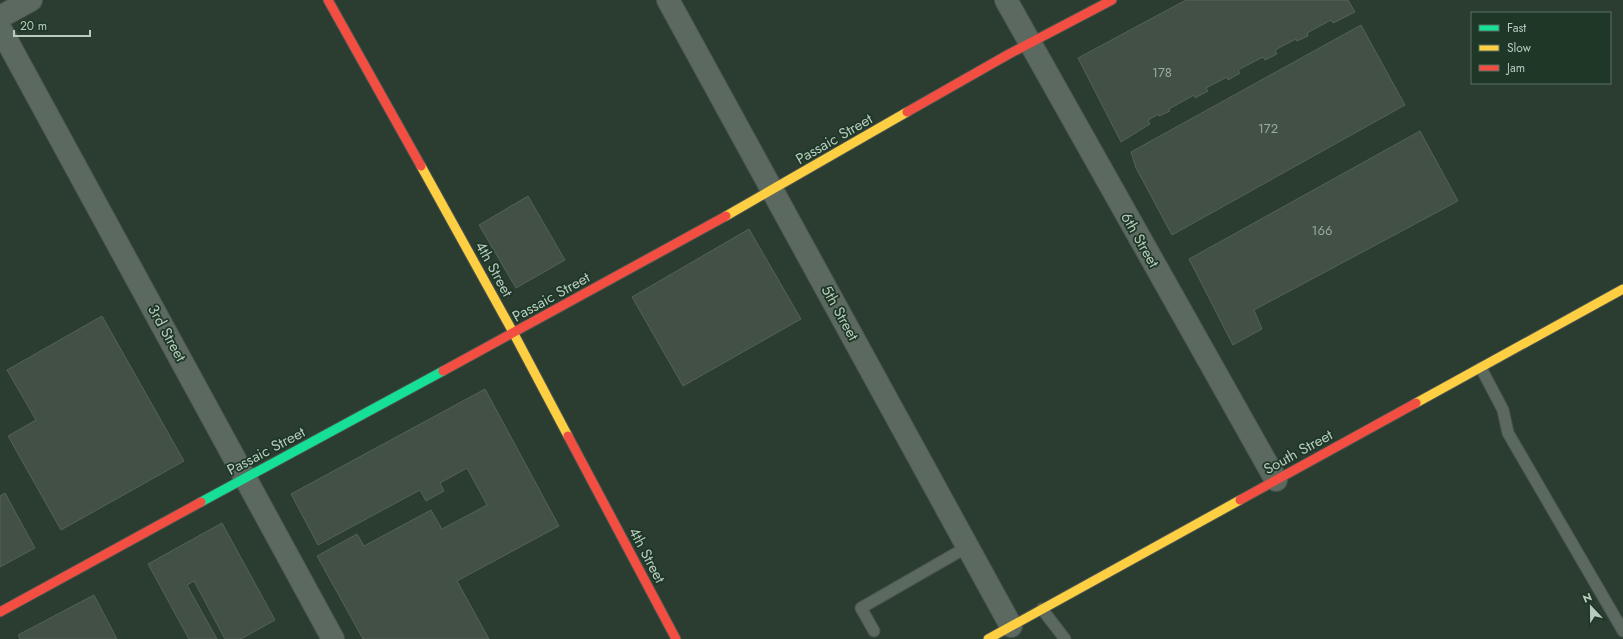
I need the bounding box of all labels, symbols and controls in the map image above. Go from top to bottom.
scale bar [14,12,90,38]
legend [1471,12,1611,84]
text: 20 m [20,17,47,35]
text: Fast [1507,19,1526,37]
text: Slow [1507,39,1532,57]
text: Jam [1505,59,1525,77]
house number: 178 [1152,63,1172,82]
street label: Passaic Street [791,108,877,170]
house number: 172 [1258,119,1278,138]
street label: 6th Street [1115,208,1165,272]
house number: 166 [1312,221,1332,240]
street label: 4th Street [470,237,518,301]
street label: Passaic Street [508,266,594,327]
street label: 5th Street [816,281,864,345]
street label: 3rd Street [142,300,192,366]
street label: Passaic Street [223,421,309,481]
street label: South Street [1259,424,1337,480]
street label: 4th Street [623,523,671,587]
north arrow [1571,587,1611,627]
text: N [1580,589,1594,607]

